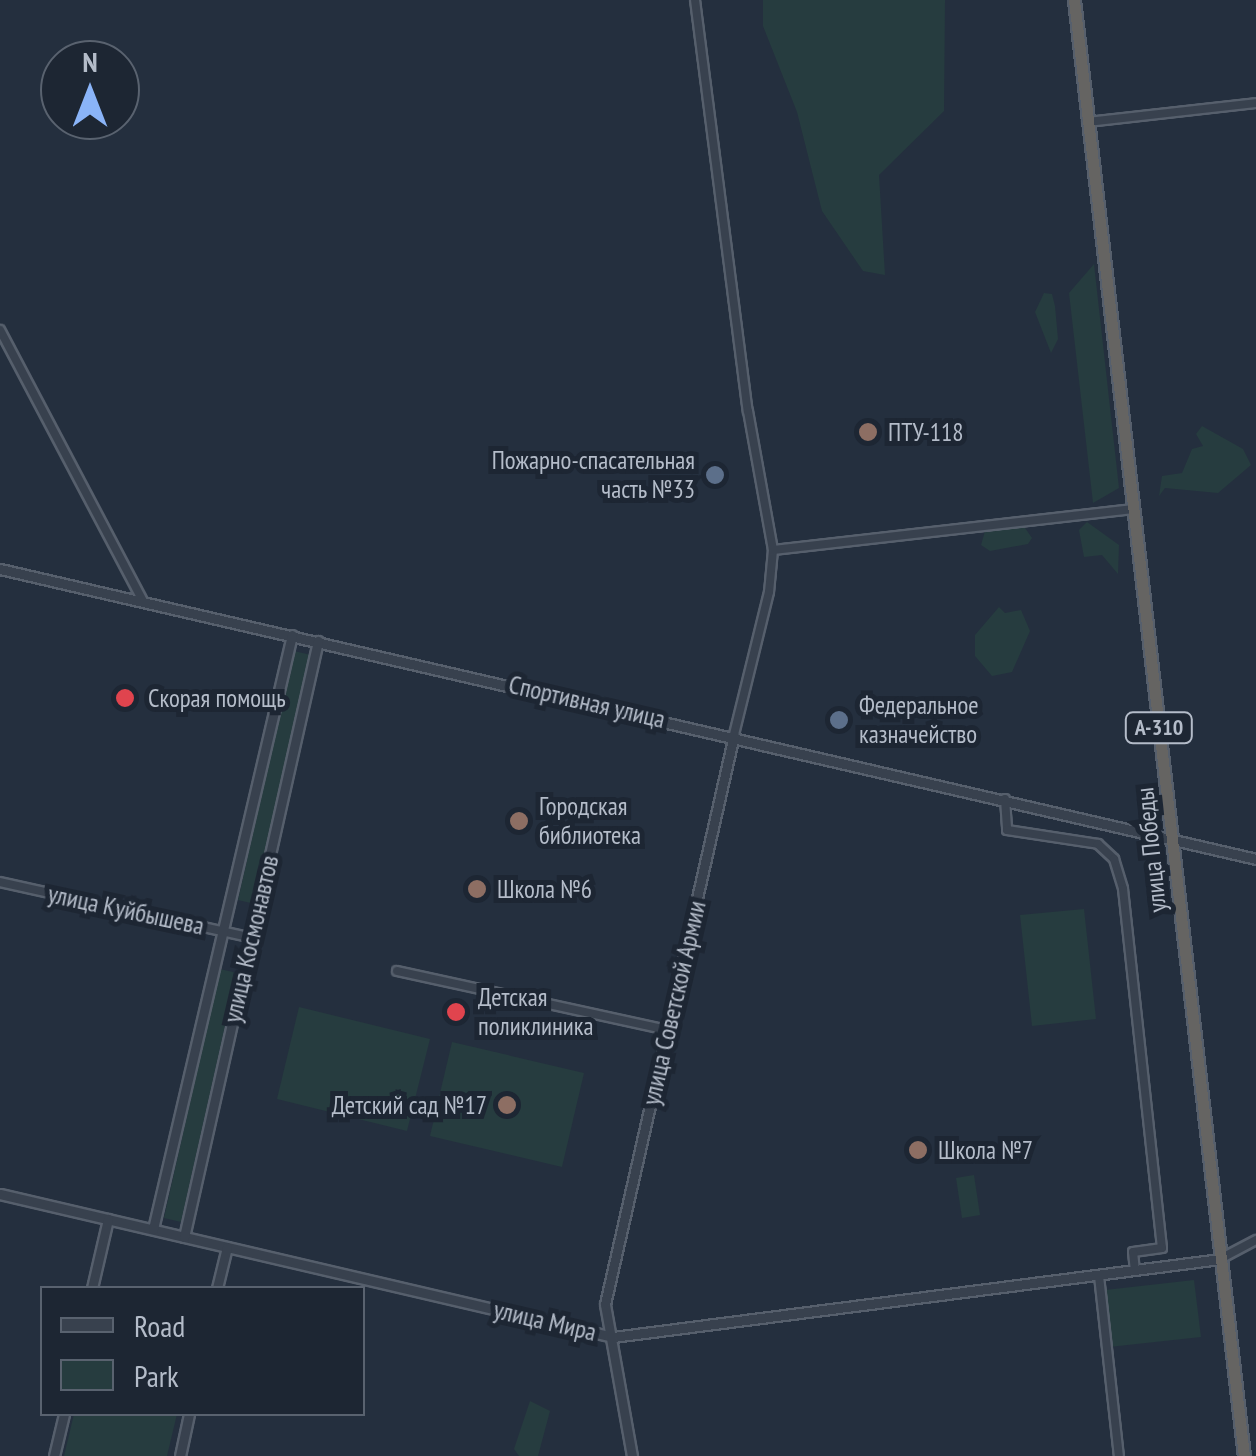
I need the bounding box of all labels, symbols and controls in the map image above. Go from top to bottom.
north arrow [40,40,140,140]
text: N [82,43,98,80]
place label: ПТУ-118 [888,417,963,447]
marker: ПТУ-118 [857,421,879,443]
place label: Пожарно-спасательная часть №33 [492,446,695,505]
marker: Пожарно-спасательная часть №33 [704,464,726,486]
street label: Спортивная улица [506,669,668,735]
place label: Скорая помощь [148,683,286,713]
marker: Скорая помощь [112,685,138,711]
place label: Федеральное казначейство [859,691,978,750]
marker: Федеральное казначейство [828,709,850,731]
road number: А-310 [1124,711,1194,745]
street label: улица Победы [1130,786,1172,914]
place label: Городская библиотека [539,792,641,851]
marker: Городская библиотека [508,810,530,832]
street label: улица Космонавтов [217,852,285,1026]
place label: Школа №6 [497,874,592,904]
marker: Школа №6 [466,878,488,900]
street label: улица Куйбышева [45,879,207,941]
street label: улица Советской Армии [636,898,712,1108]
place label: Детская поликлиника [478,983,593,1042]
marker: Детская поликлиника [443,999,469,1025]
place label: Детский сад №17 [332,1090,487,1120]
marker: Детский сад №17 [496,1094,518,1116]
place label: Школа №7 [938,1135,1033,1165]
marker: Школа №7 [907,1139,929,1161]
legend [40,1286,365,1416]
street label: улица Мира [491,1295,599,1347]
text: Road [134,1306,185,1345]
text: Park [134,1356,179,1395]

